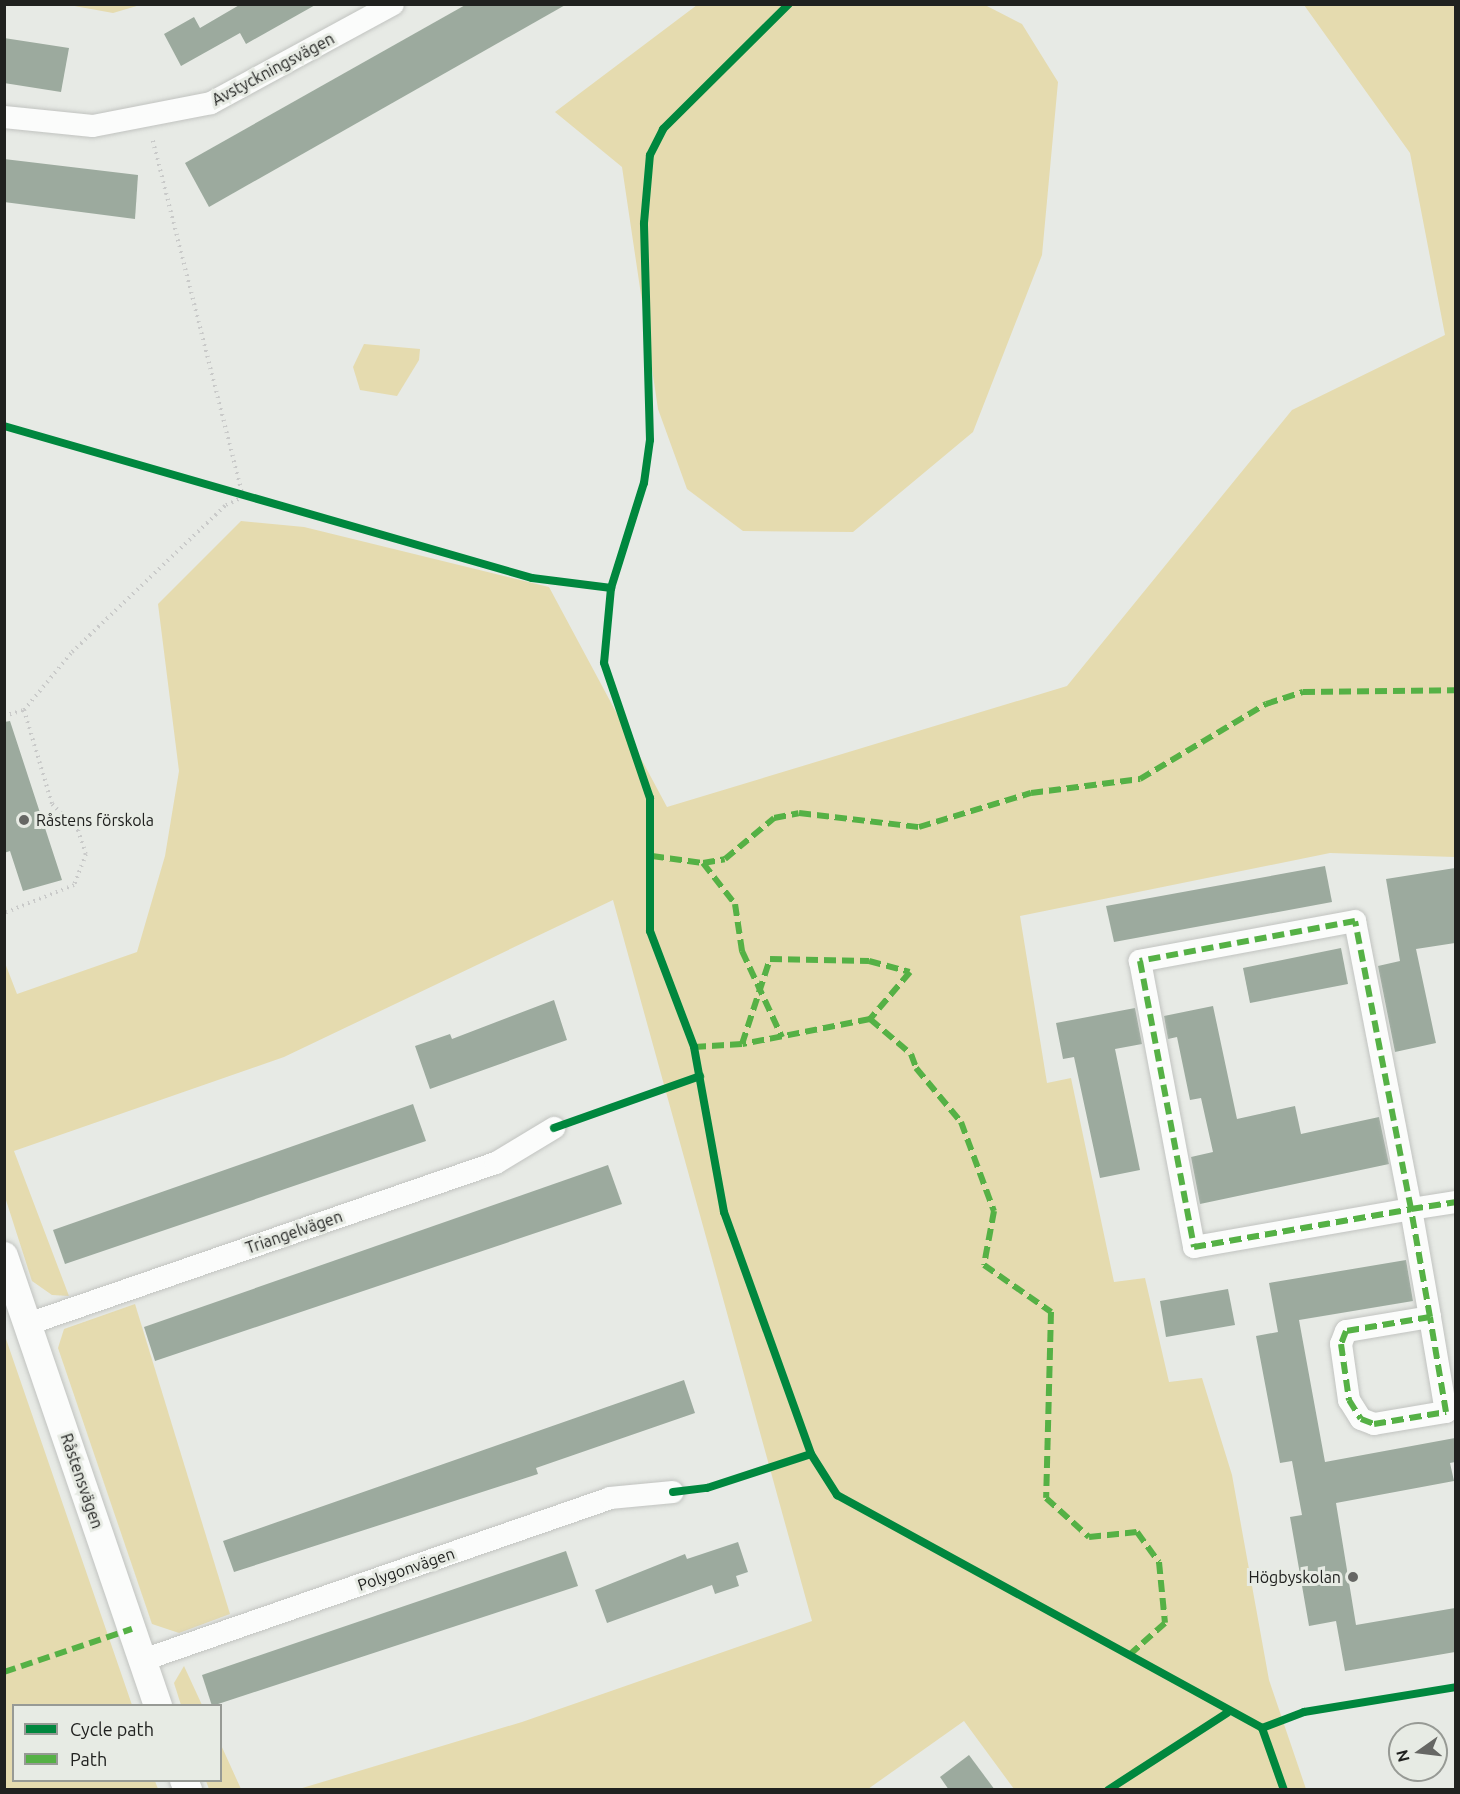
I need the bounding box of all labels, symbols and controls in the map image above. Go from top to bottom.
street label: Avstyckningsvägen [208,29,338,109]
place label: Råstens förskola [36,810,154,830]
marker: Råstens förskola [17,813,31,827]
street label: Triangelvägen [243,1206,345,1258]
street label: Råstensvägen [57,1431,107,1531]
street label: Polygonvägen [355,1543,457,1595]
place label: Högbyskolan [1249,1567,1341,1587]
marker: Högbyskolan [1346,1570,1360,1584]
legend [12,1704,222,1782]
text: Cycle path [70,1719,154,1739]
north arrow [1388,1722,1448,1782]
text: N [1392,1748,1413,1764]
text: Path [70,1749,107,1769]

